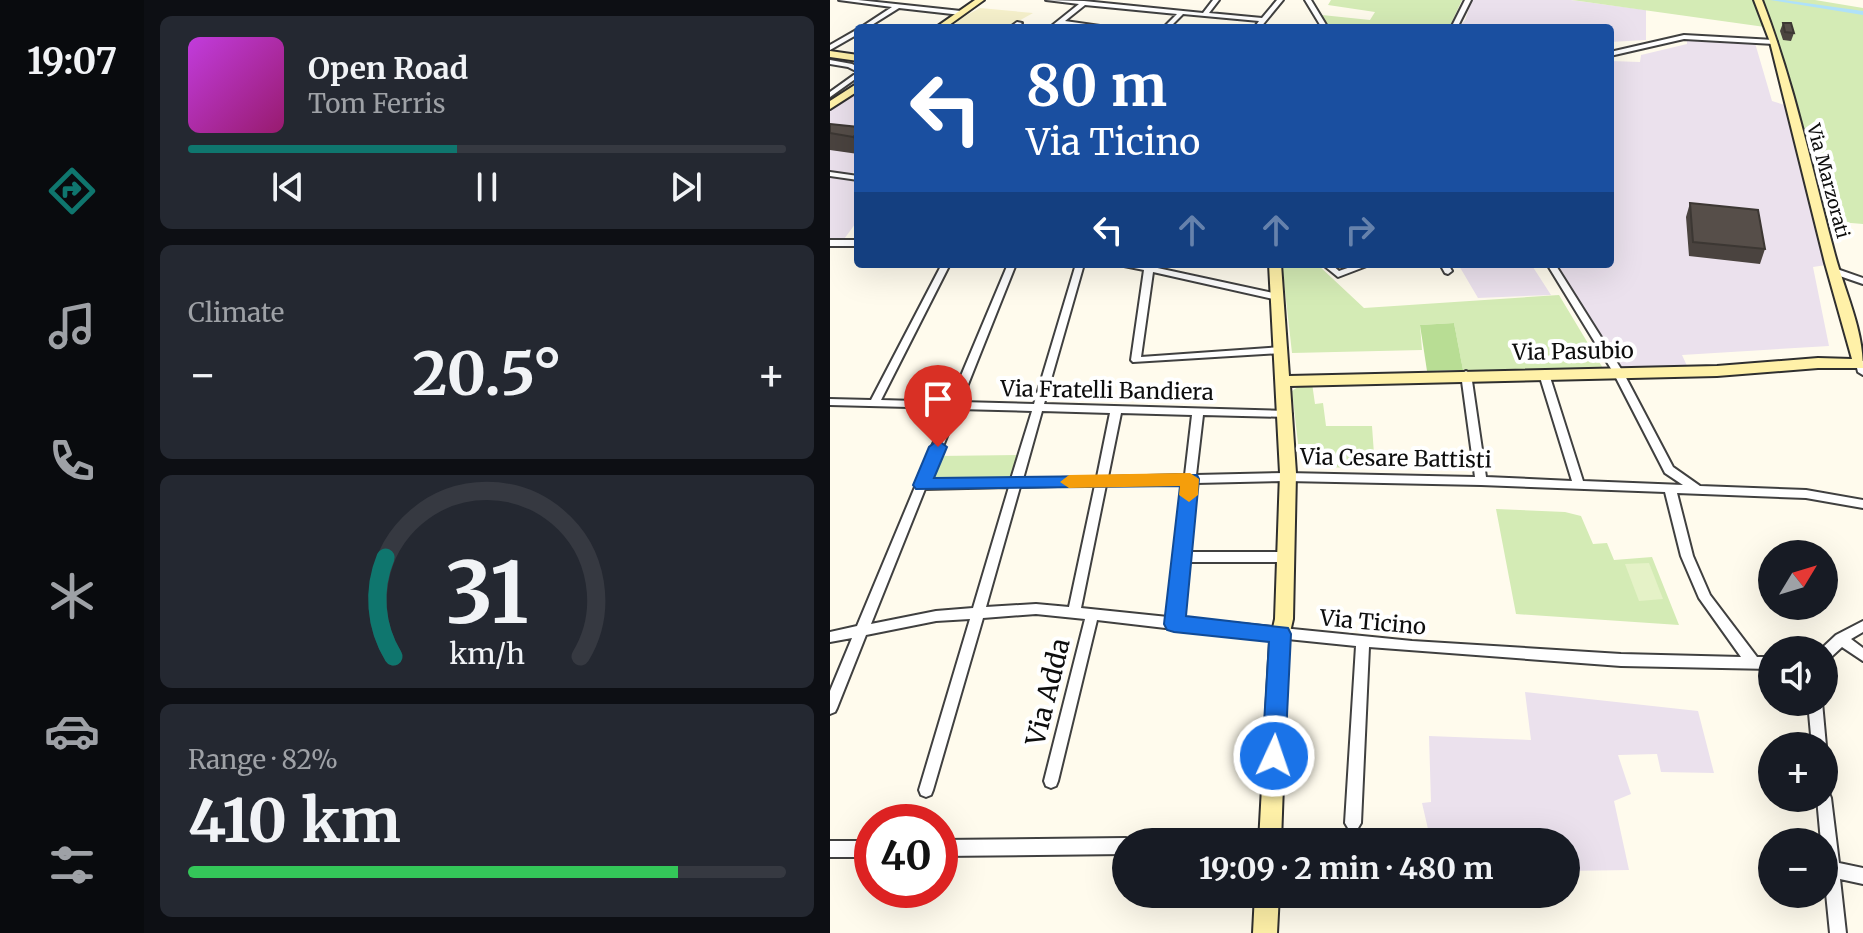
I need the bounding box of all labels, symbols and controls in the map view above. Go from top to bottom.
text: 19:07 [27,39,117,84]
text: Open Road [308,49,468,87]
text: 80 m [1026,51,1167,121]
icon: left [894,56,998,160]
text: Tom Ferris [308,87,446,120]
text: Via Ticino [1026,120,1200,165]
street label: Via Marzorati [1802,120,1855,241]
icon: directions [44,163,100,219]
icon: previous [266,165,310,209]
icon: pause [465,165,509,209]
icon: next [664,165,708,209]
icon: left [1086,208,1130,252]
icon: ahead [1170,208,1214,252]
icon: ahead [1254,208,1298,252]
icon: right [1338,208,1382,252]
text: Climate [188,296,284,329]
icon: music [44,298,100,354]
text: 20.5° [412,336,562,411]
street label: Via Pasubio [1511,336,1634,366]
text: − [188,347,217,402]
text: + [757,347,786,402]
pin [904,365,972,447]
street label: Via Fratelli Bandiera [999,374,1214,406]
icon: arrive [916,377,960,421]
icon: phone [44,433,100,489]
street label: Via Cesare Battisti [1299,442,1492,474]
north arrow [1758,540,1838,620]
map controls [1758,540,1838,908]
text: 31 [445,541,529,646]
icon: climate [44,568,100,624]
street label: Via Ticino [1318,603,1427,641]
street label: Via Adda [1018,635,1077,750]
text: km/h [449,636,525,672]
button: sound [1758,636,1838,716]
icon: car [44,703,100,759]
position arrow [1232,714,1316,798]
button: + [1758,732,1838,812]
text: Range · 82% [188,743,338,776]
text: 410 km [188,783,401,858]
speed limit sign: 40 [854,804,958,908]
button: − [1758,828,1838,908]
icon: filters [44,837,100,893]
text: 19:09 · 2 min · 480 m [1199,849,1493,887]

